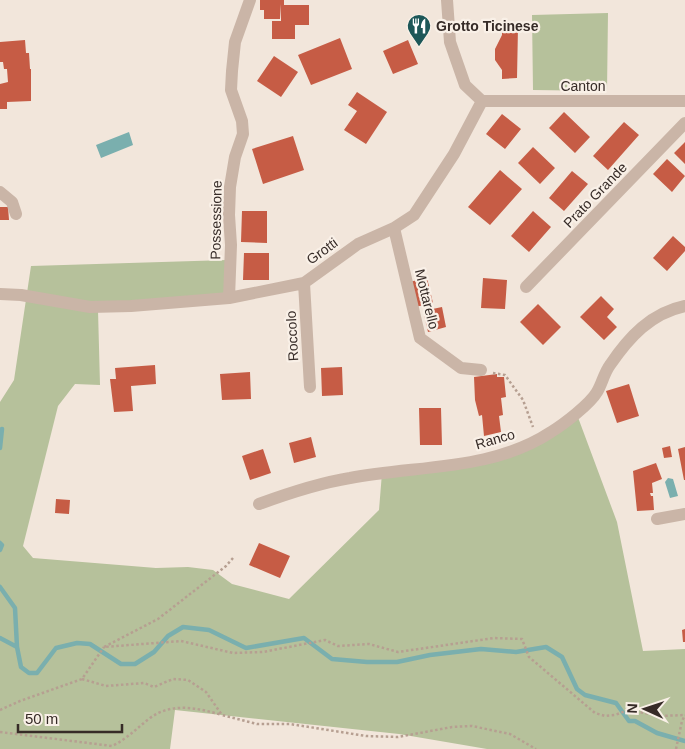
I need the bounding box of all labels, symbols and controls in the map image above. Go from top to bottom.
restaurant icon: Grotto Ticinese [406,13,432,47]
place label: Grotto Ticinese [436,18,539,34]
street label: Canton [560,78,606,94]
street label: Prato Grande [560,159,630,231]
street label: Possessione [207,180,225,260]
street label: Grotti [303,234,341,268]
street label: Mottarello [412,267,442,331]
street label: Roccolo [283,310,301,362]
street label: Ranco [473,426,517,452]
north arrow [620,684,670,734]
scale bar [18,702,121,734]
text: N [624,703,640,714]
text: 50 m [25,710,58,727]

